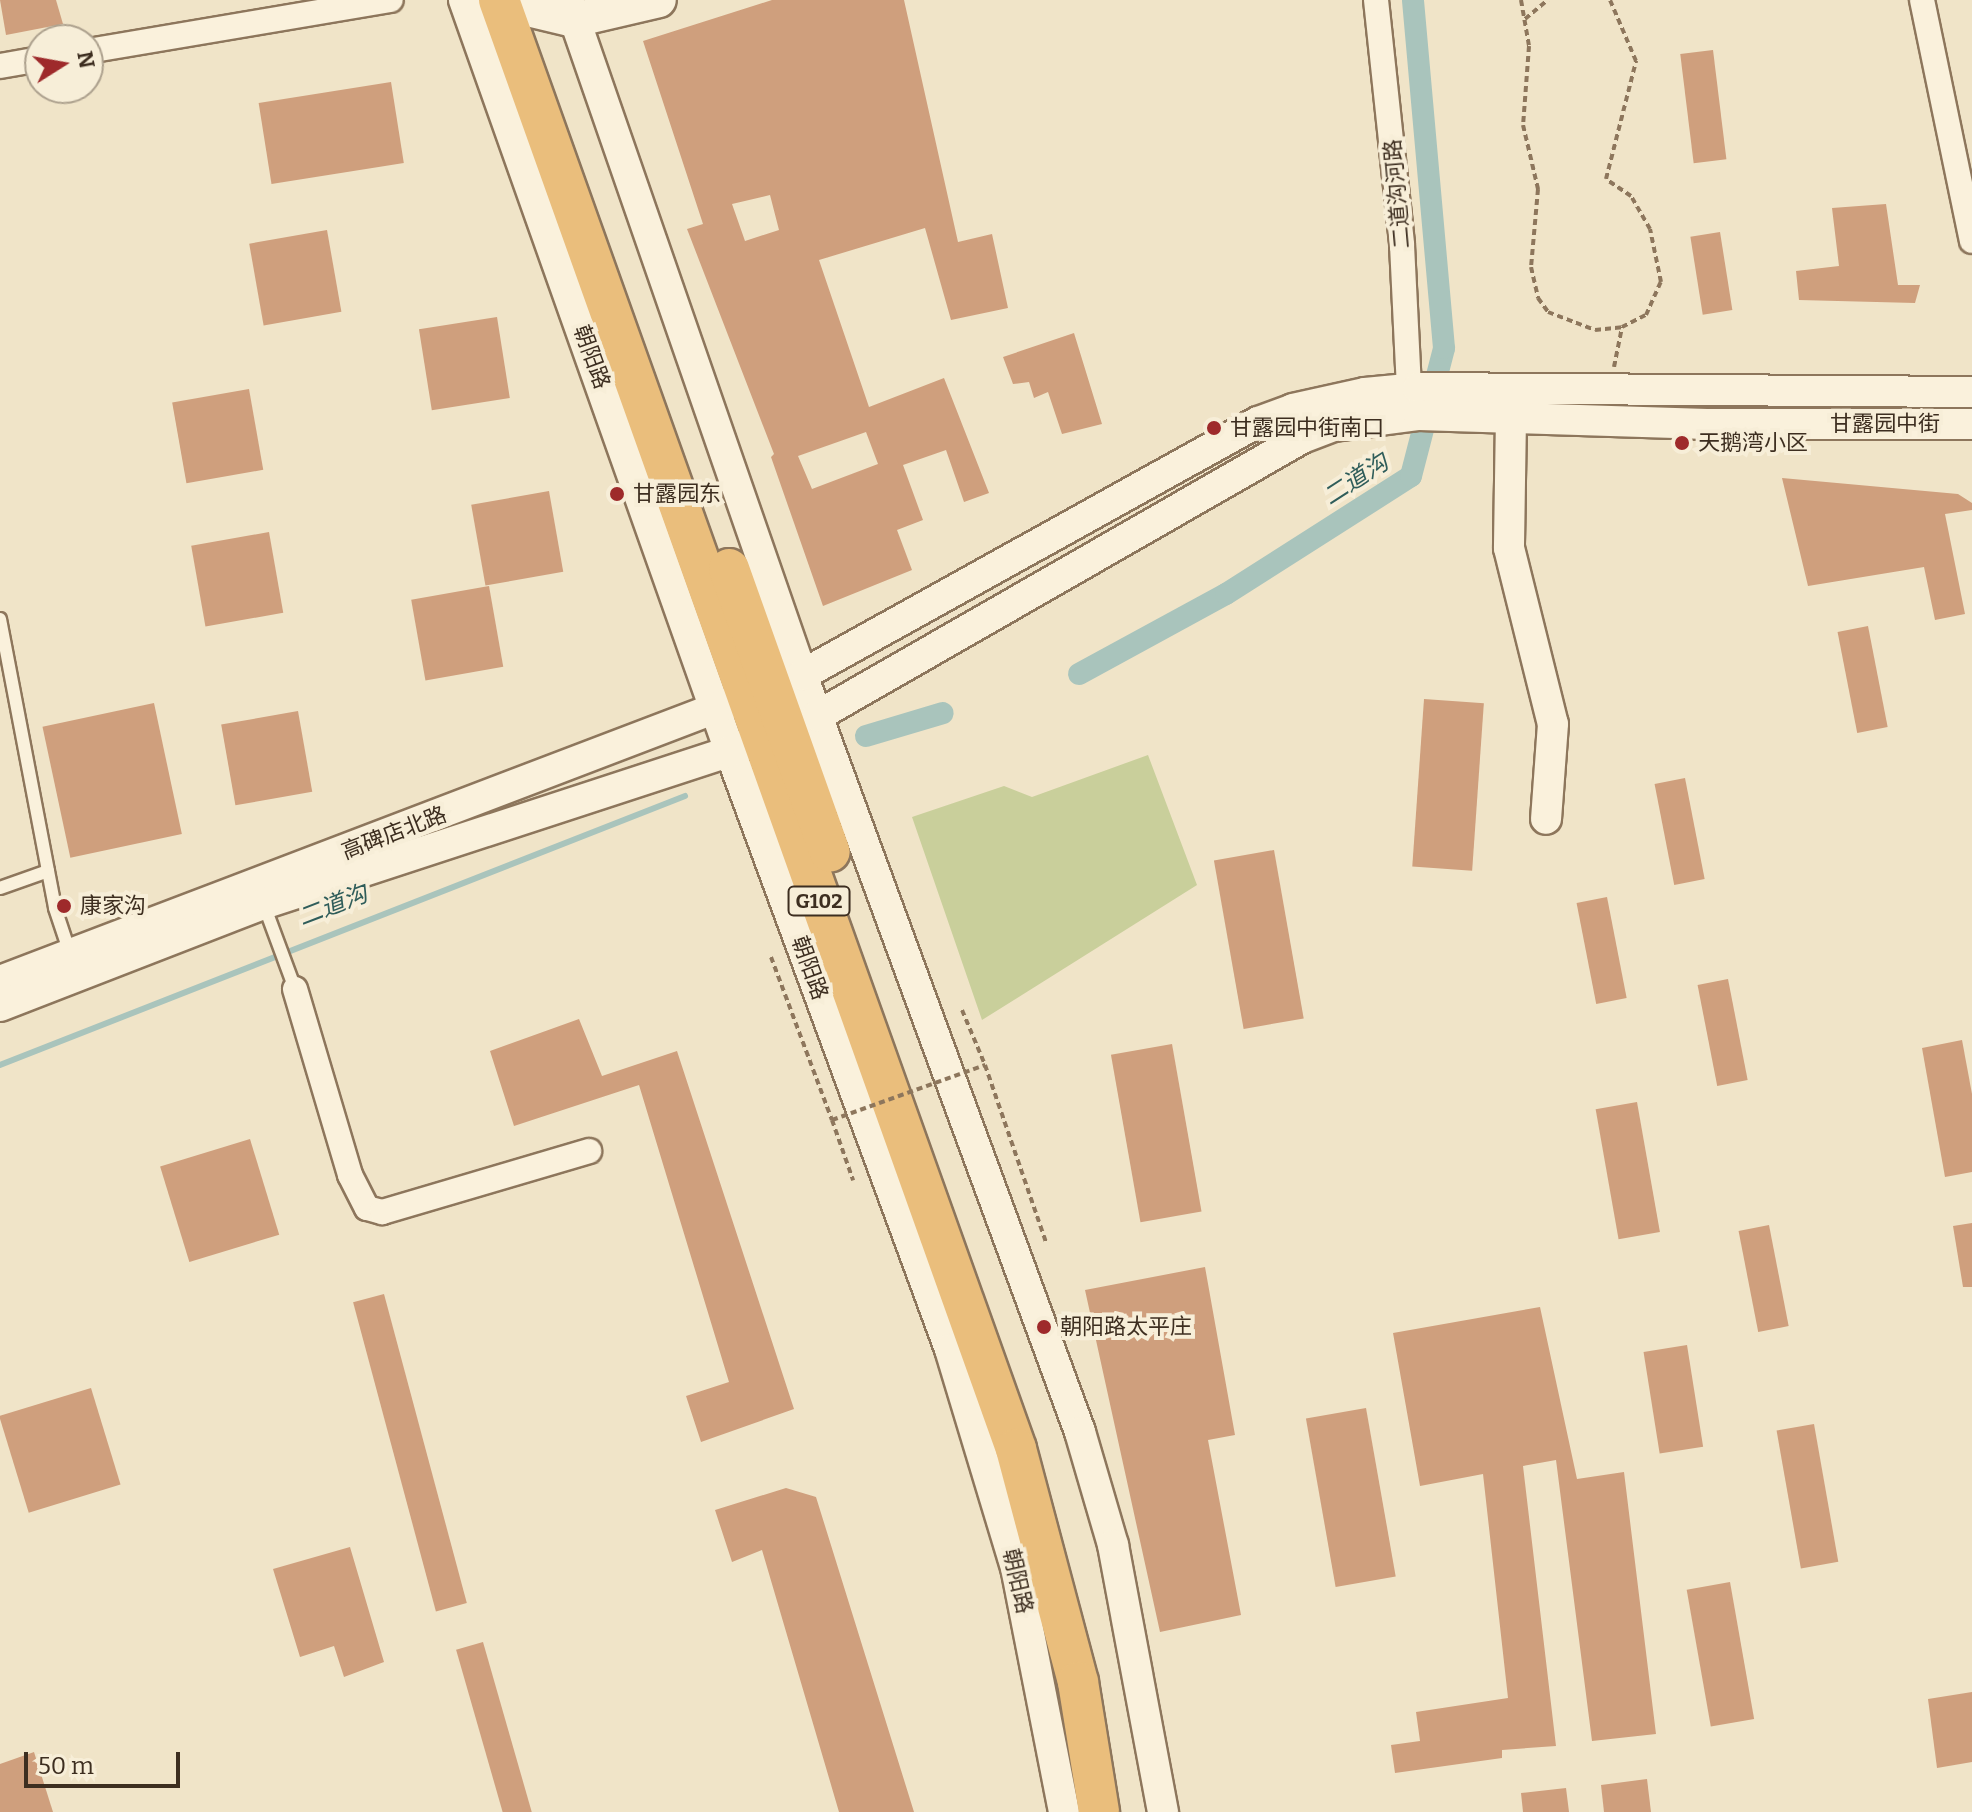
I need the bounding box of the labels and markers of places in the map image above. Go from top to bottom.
place label: 甘露园中街南口 [1230,415,1384,441]
marker: 甘露园中街南口 [1205,419,1223,437]
place label: 天鹅湾小区 [1698,430,1808,456]
marker: 天鹅湾小区 [1673,434,1691,452]
place label: 甘露园东 [633,481,721,507]
marker: 甘露园东 [608,485,626,503]
place label: 康家沟 [80,893,146,919]
marker: 康家沟 [55,897,73,915]
place label: 朝阳路太平庄 [1060,1314,1192,1340]
marker: 朝阳路太平庄 [1035,1318,1053,1336]

